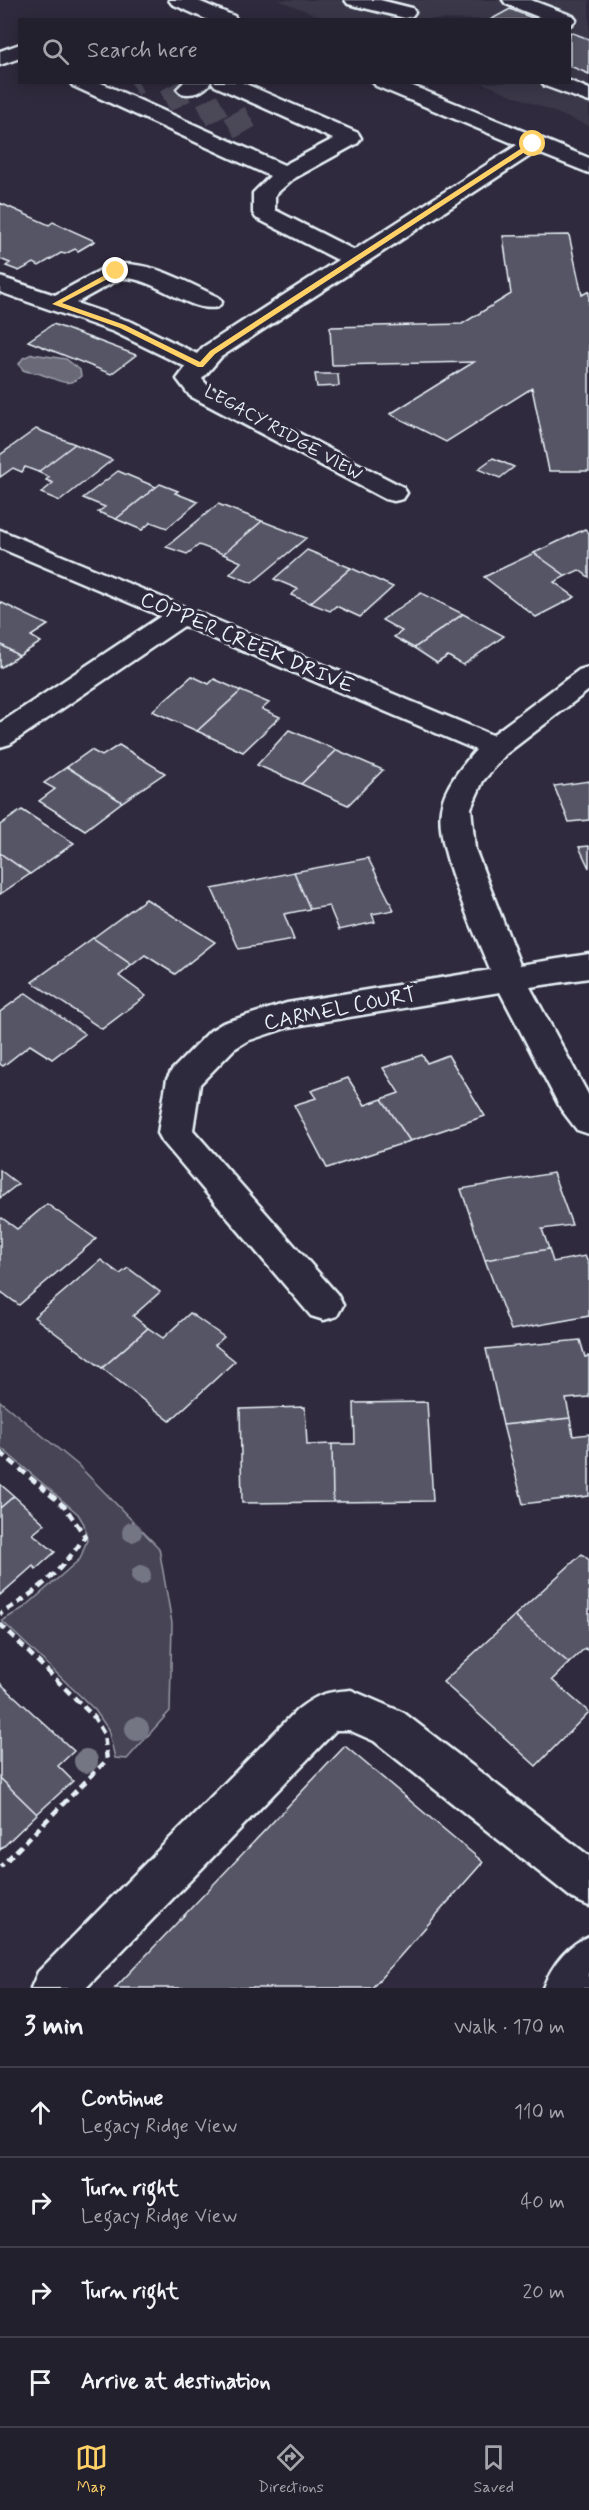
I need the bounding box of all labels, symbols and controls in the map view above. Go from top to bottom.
search box [18,18,571,84]
icon: search [39,35,72,68]
text: Search here [87,37,198,65]
route start [519,130,545,156]
route end [102,257,128,283]
street label: LEGACY RIDGE VIEW [200,380,366,486]
street label: COPPER CREEK DRIVE [136,585,358,701]
street label: CARMEL COURT [262,981,418,1037]
text: 3 min [24,2010,84,2044]
text: Walk · 170 m [454,2014,565,2041]
text: Continue [81,2085,163,2113]
icon: ahead [24,2096,57,2129]
text: 110 m [514,2099,565,2126]
text: Legacy Ridge View [81,2113,237,2140]
text: Turn right [81,2175,179,2203]
icon: right [24,2186,57,2219]
text: 40 m [521,2189,565,2216]
text: Legacy Ridge View [81,2203,237,2230]
icon: right [24,2276,57,2309]
text: Turn right [81,2278,179,2306]
text: 20 m [522,2279,565,2306]
icon: arrive [24,2366,57,2399]
text: Arrive at destination [81,2368,271,2396]
tab: Map [75,2441,108,2498]
tab: Directions [258,2441,324,2498]
tab: Saved [474,2441,514,2498]

